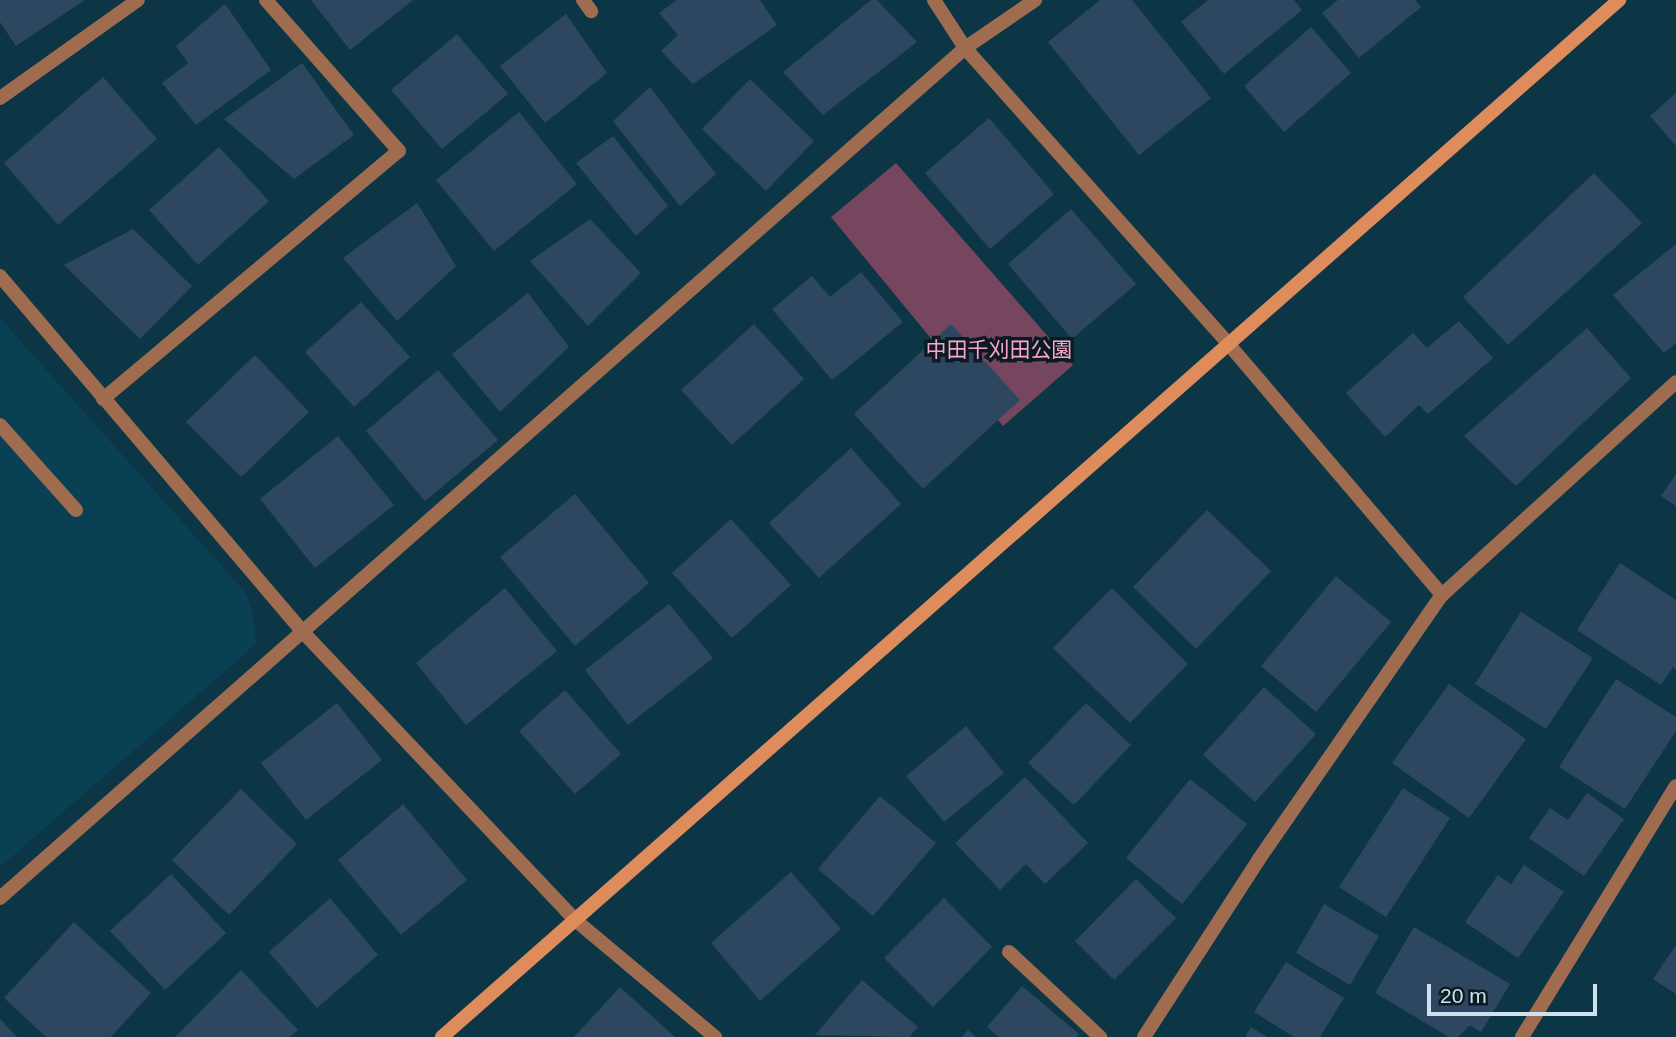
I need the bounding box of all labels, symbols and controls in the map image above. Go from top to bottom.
park label: 中田千刈田公園 [926,337,1072,363]
scale bar [1431,970,1601,1014]
text: 20 m [1440,984,1487,1007]

